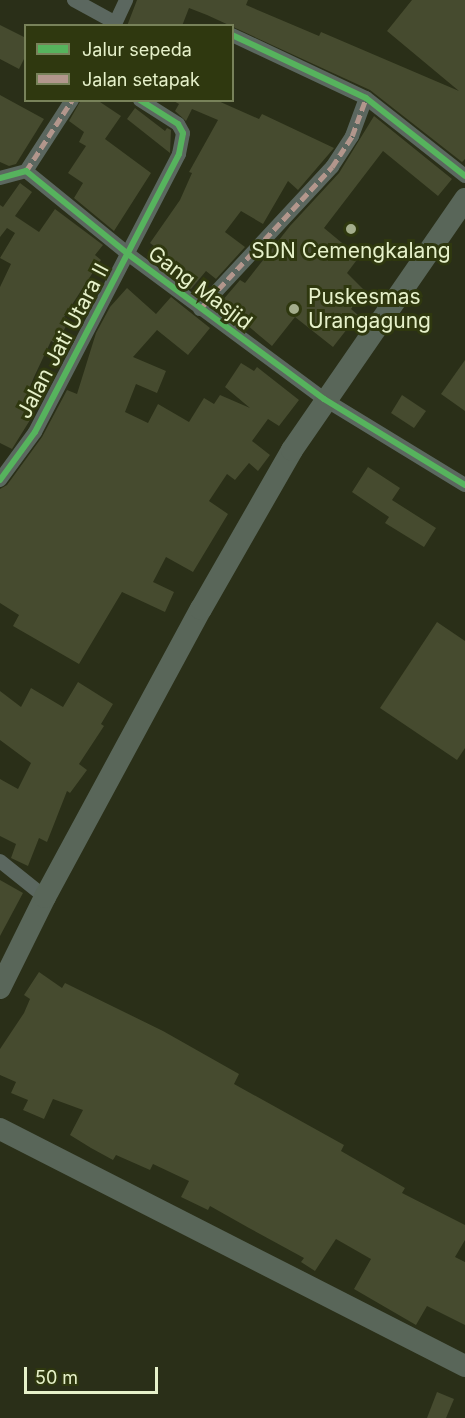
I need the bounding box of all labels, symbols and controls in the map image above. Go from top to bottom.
legend [24,24,234,102]
text: Jalur sepeda [82,39,192,60]
text: Jalan setapak [82,69,200,90]
marker: SDN Cemengkalang [344,222,358,236]
place label: SDN Cemengkalang [251,238,451,264]
street label: Gang Masjid [143,241,257,335]
street label: Jalan Jati Utara II [12,259,114,423]
place label: Puskesmas Urangagung [308,284,431,334]
marker: Puskesmas Urangagung [285,300,303,318]
scale bar [27,1355,160,1393]
text: 50 m [35,1367,78,1388]

